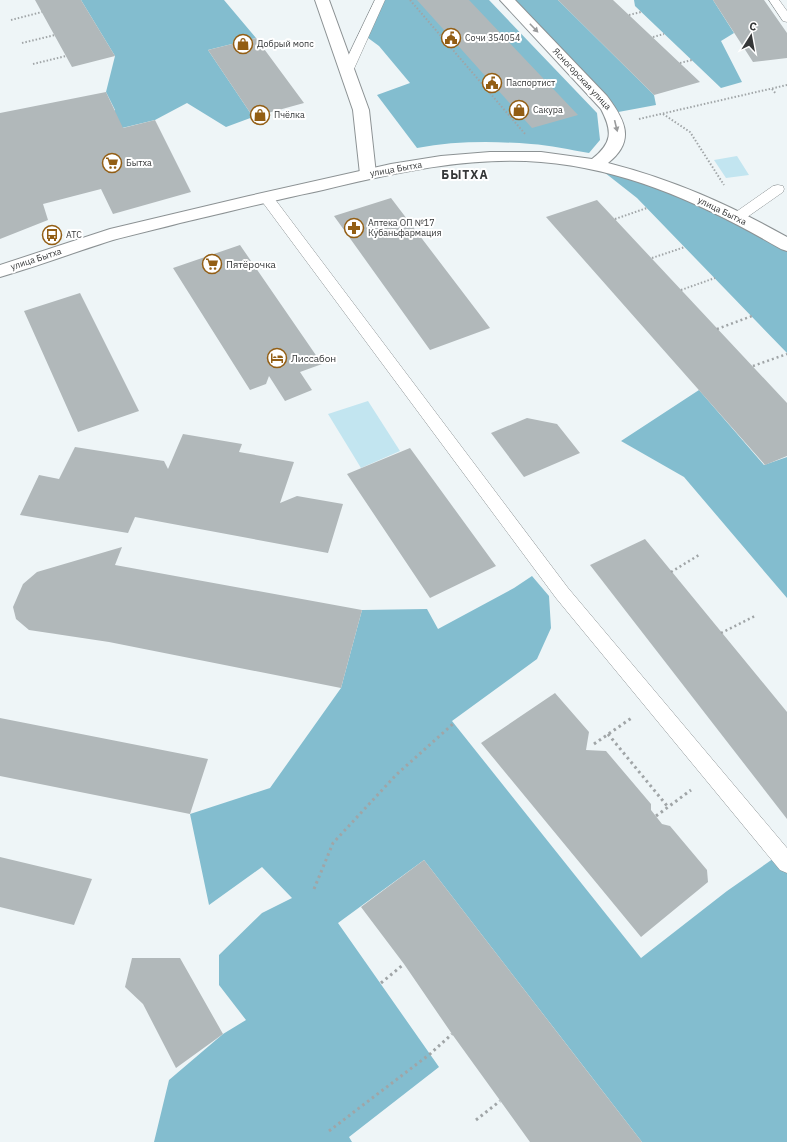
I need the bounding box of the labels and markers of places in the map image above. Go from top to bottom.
public building icon: Сочи 354054 [440,27,462,49]
place label: Сочи 354054 [465,32,520,43]
shop icon: Добрый мопс [232,33,254,55]
place label: Добрый мопс [257,38,314,49]
public building icon: Паспортист [481,72,503,94]
place label: Паспортист [506,77,556,88]
shop icon: Сакура [508,99,530,121]
shop icon: Пчёлка [249,104,271,126]
place label: Сакура [533,104,563,115]
place label: Пчёлка [274,109,305,120]
supermarket icon: Бытха [101,152,123,174]
place label: Бытха [126,157,152,168]
pharmacy icon: Аптека ОП №17 Кубаньфармация [343,217,365,239]
place label: Аптека ОП №17 Кубаньфармация [368,217,442,238]
bus stop icon: АТС [41,224,63,246]
place label: АТС [66,229,82,240]
supermarket icon: Пятёрочка [201,253,223,275]
place label: Пятёрочка [226,258,277,271]
hotel icon: Лиссабон [266,347,288,369]
place label: Лиссабон [291,352,336,365]

